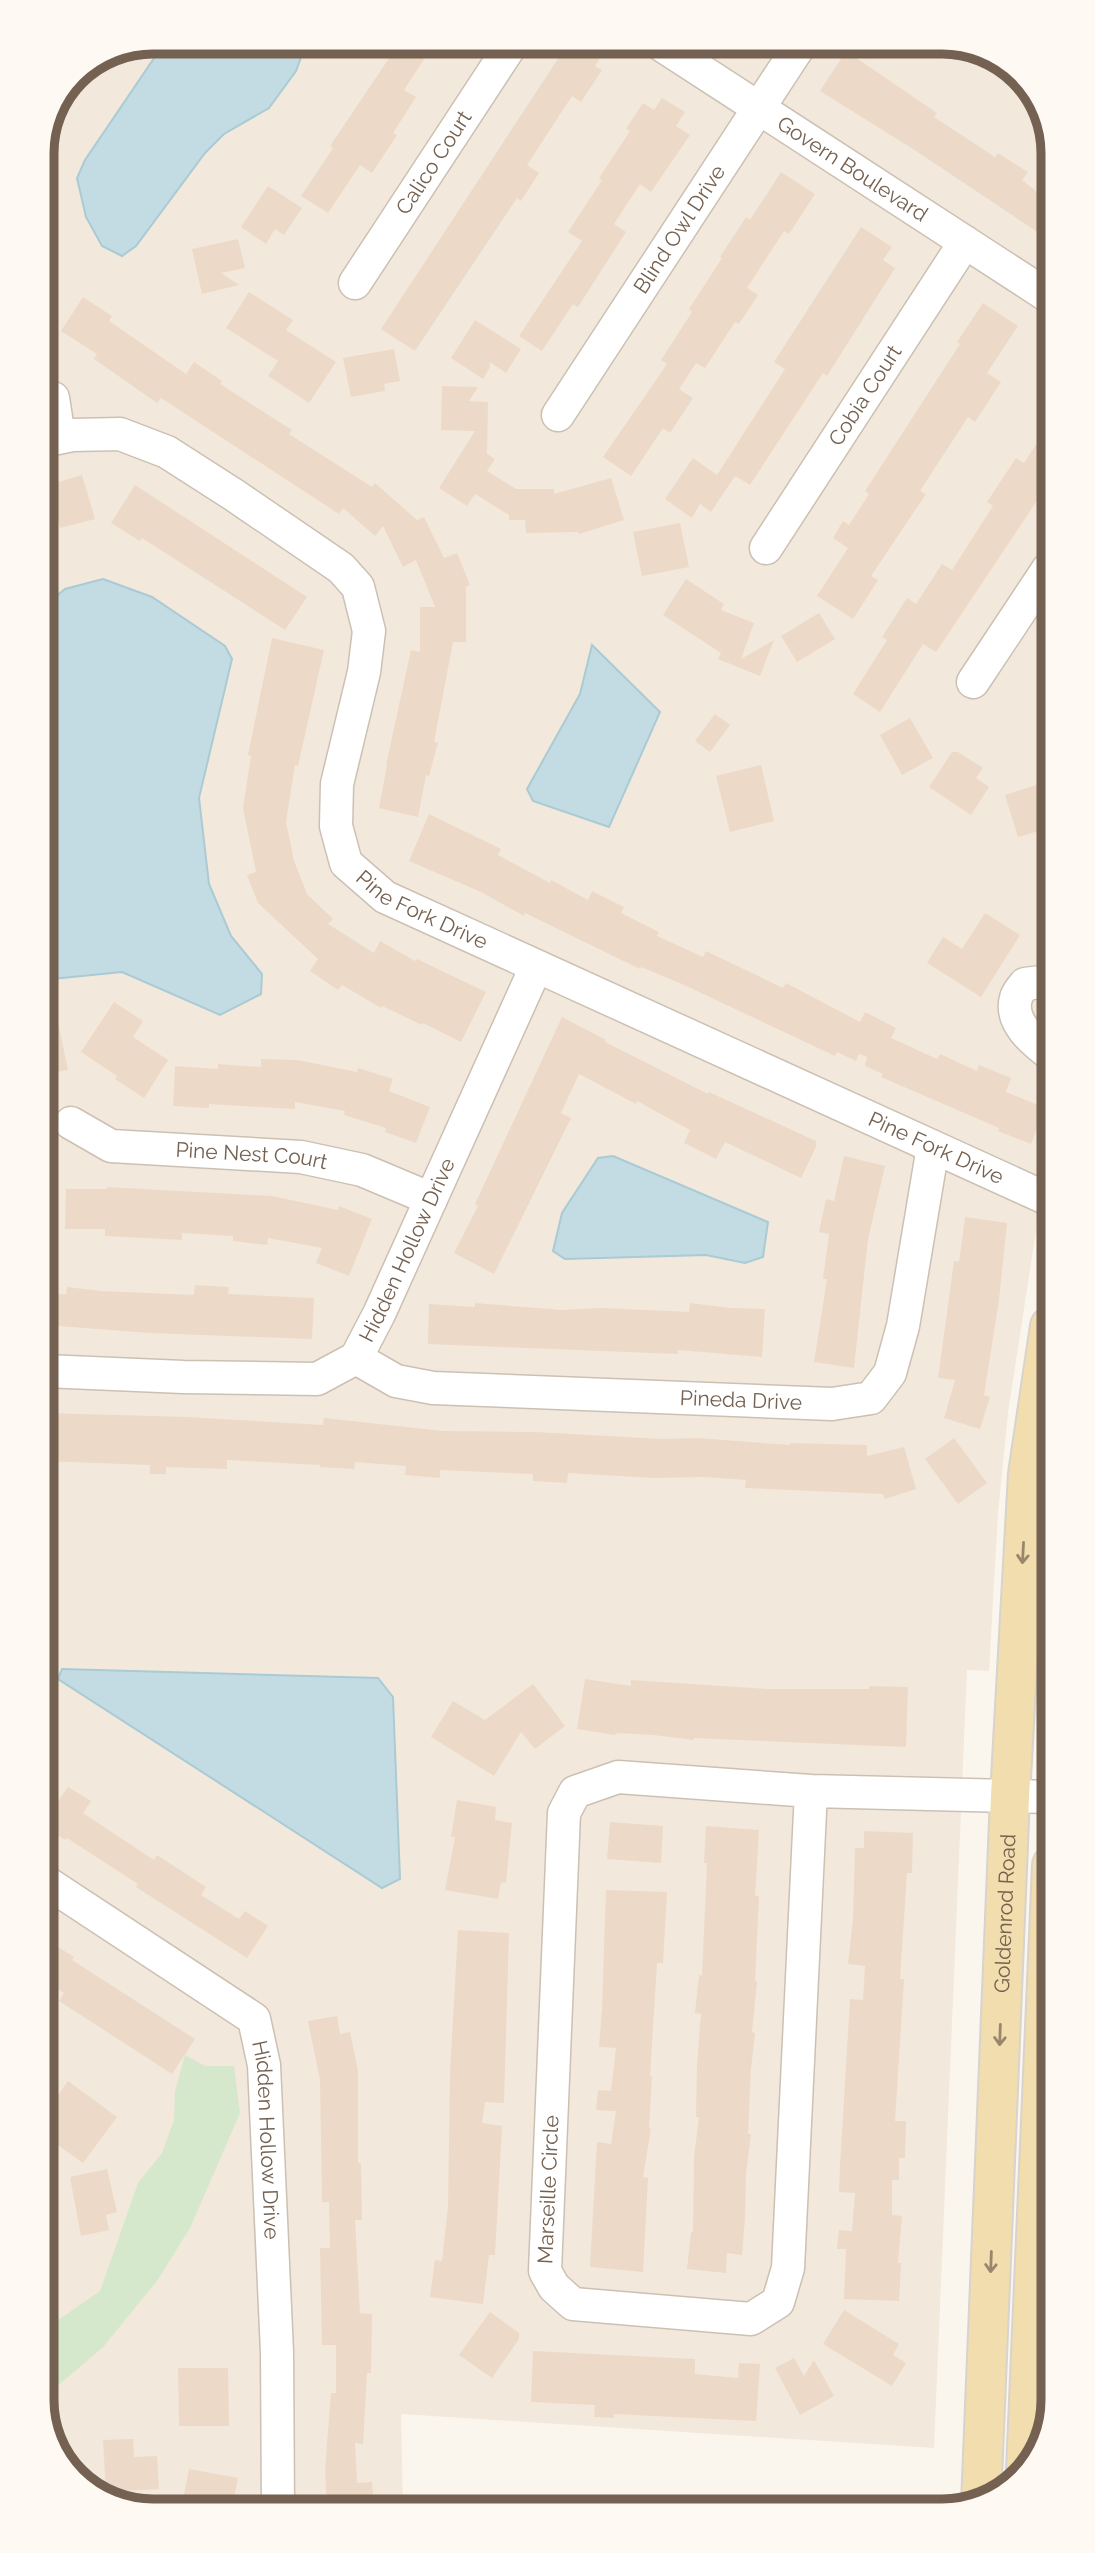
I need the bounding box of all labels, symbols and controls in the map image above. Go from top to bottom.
street label: Calico Court [390,106,477,219]
street label: Govern Boulevard [773,110,933,227]
street label: Blind Owl Drive [628,160,730,298]
street label: Cobia Court [823,340,907,450]
street label: Pine Fork Drive [351,865,492,954]
street label: Pine Fork Drive [865,1106,1008,1189]
street label: Pine Nest Court [175,1137,330,1174]
street label: Hidden Hollow Drive [354,1154,460,1346]
street label: Pineda Drive [679,1385,803,1415]
one-way arrow [1017,1541,1030,1564]
street label: Goldenrod Road [989,1833,1020,1994]
one-way arrow [994,2023,1007,2046]
street label: Hidden Hollow Drive [247,2038,285,2240]
street label: Marseille Circle [532,2115,563,2264]
one-way arrow [984,2251,997,2274]

